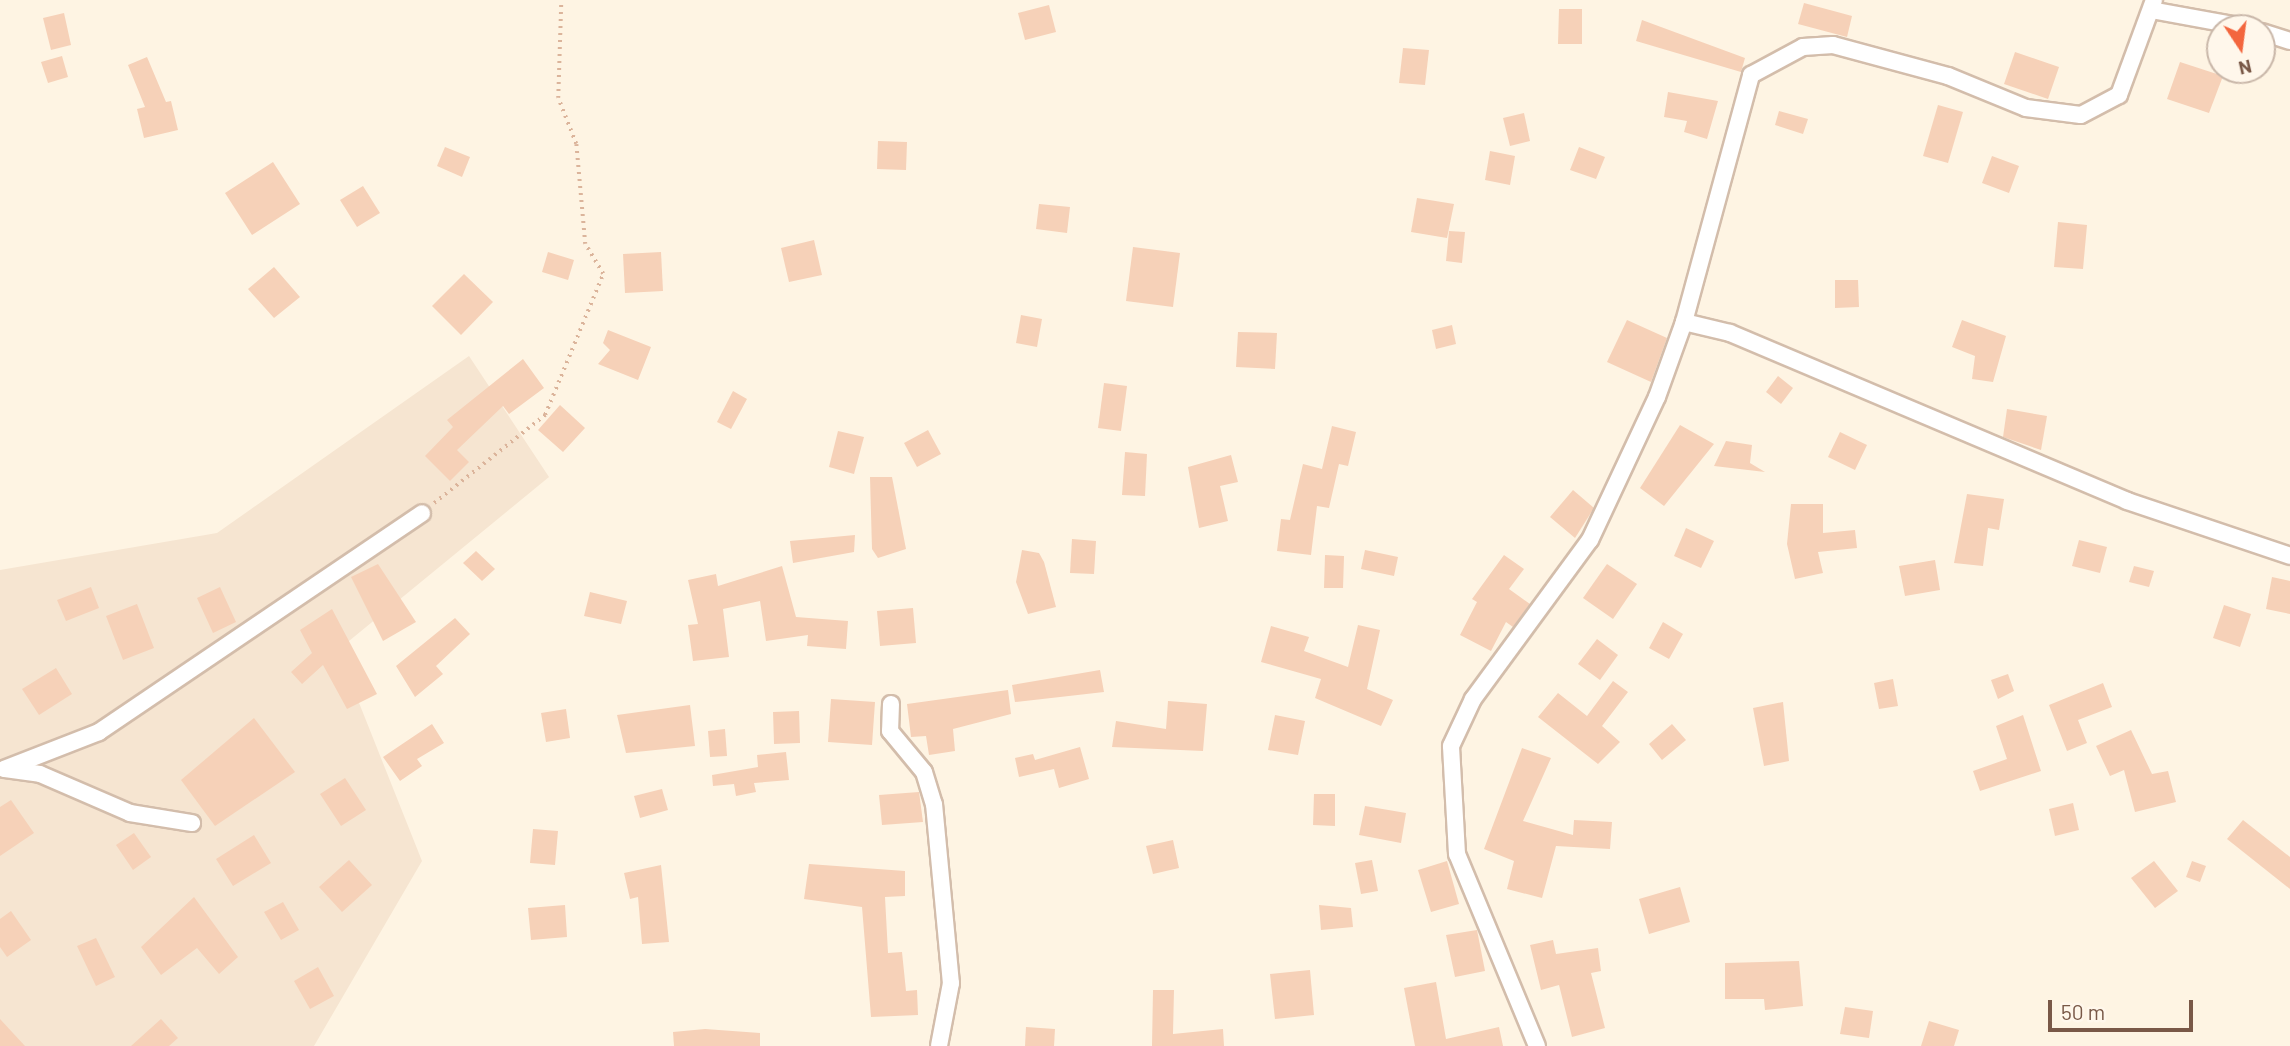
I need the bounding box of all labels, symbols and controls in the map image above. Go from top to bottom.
north arrow [2206,14,2276,84]
text: N [2237,55,2254,81]
scale bar [2052,986,2197,1030]
text: 50 m [2061,999,2105,1024]

